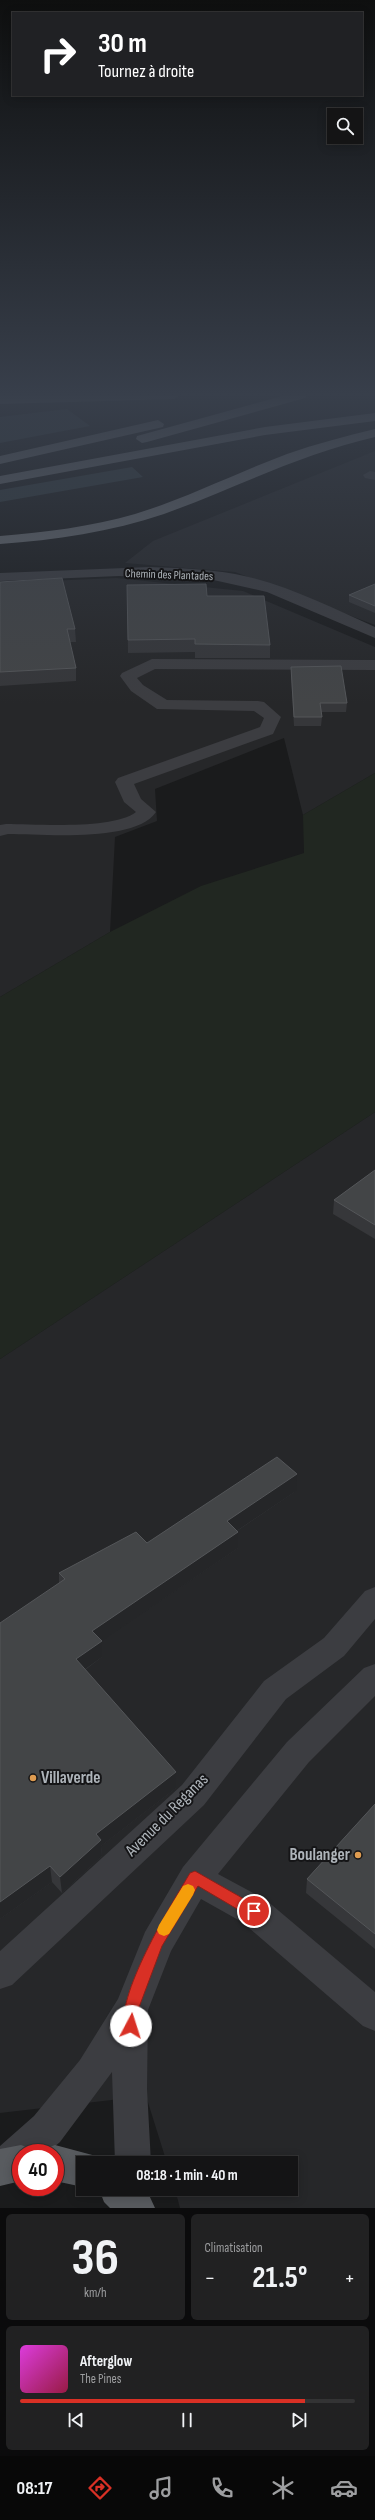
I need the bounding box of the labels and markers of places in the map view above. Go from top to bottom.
place label: Villaverde [41,1768,101,1788]
marker: Villaverde [28,1773,38,1783]
place label: Boulanger [290,1845,350,1865]
marker: Boulanger [353,1850,363,1860]
pin [237,1894,271,1928]

